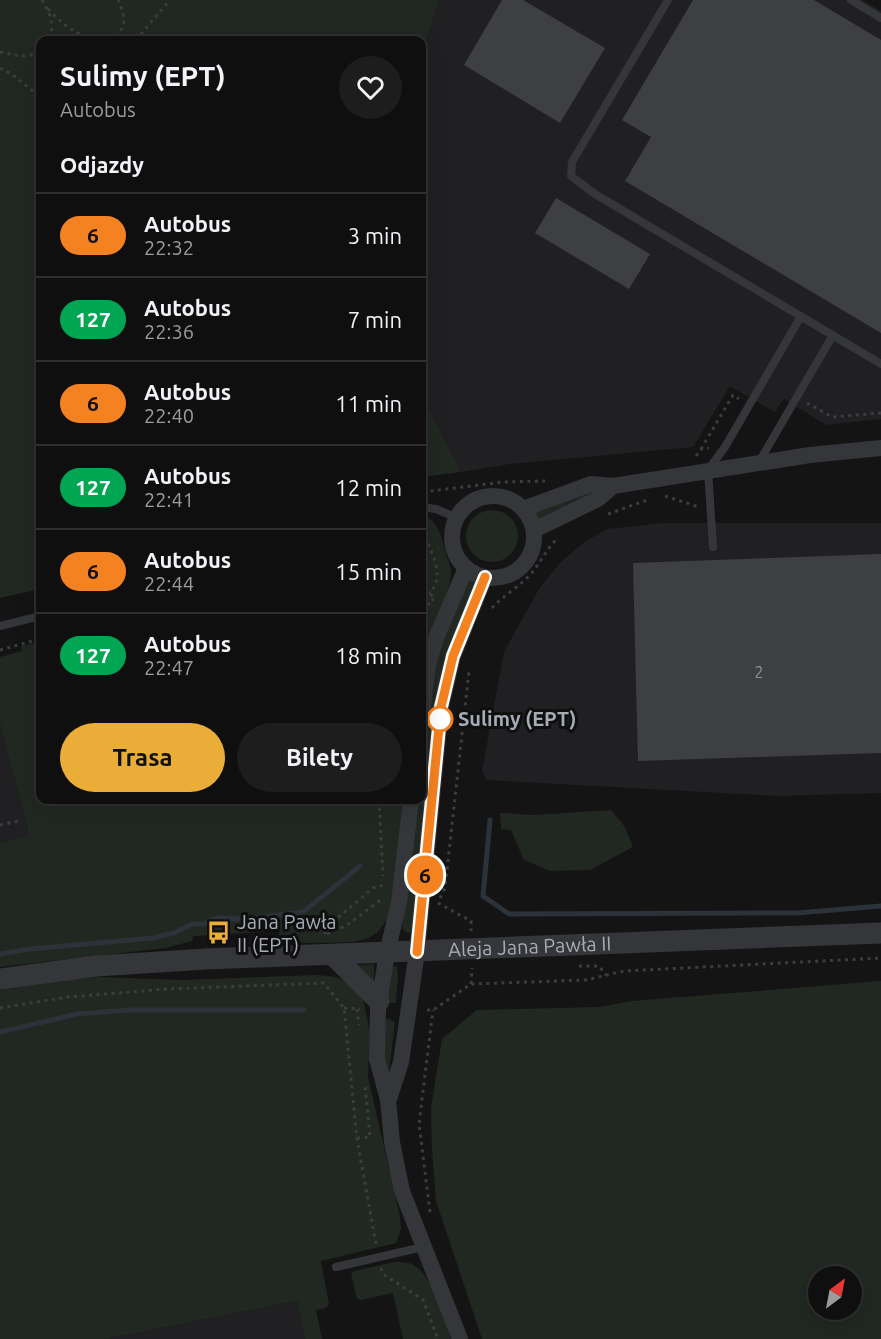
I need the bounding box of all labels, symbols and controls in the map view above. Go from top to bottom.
button: heart [339,56,402,119]
text: Sulimy (EPT) [60,60,226,91]
text: Autobus [60,98,136,121]
text: Odjazdy [60,152,144,177]
text: Autobus [144,211,231,236]
text: 6 [87,223,99,247]
text: 3 min [348,223,402,248]
text: 22:32 [144,236,194,259]
text: Autobus [144,295,231,320]
text: 127 [75,307,111,331]
text: 7 min [348,307,402,332]
text: 22:36 [144,320,194,343]
text: Autobus [144,379,231,404]
text: 6 [87,391,99,415]
text: 11 min [335,391,402,416]
text: 22:40 [144,404,194,427]
text: Autobus [144,463,231,488]
text: 127 [75,475,111,499]
text: 12 min [335,475,402,500]
text: 22:41 [144,488,194,511]
text: Autobus [144,547,231,572]
text: 6 [87,559,99,583]
text: 15 min [335,559,402,584]
text: 22:44 [144,572,194,595]
text: Autobus [144,631,231,656]
text: 127 [75,643,111,667]
text: 18 min [335,643,402,668]
text: 22:47 [144,656,194,679]
house number: 2 [754,663,764,681]
marker: Sulimy (EPT) [427,706,453,732]
place label: Sulimy (EPT) [458,707,576,730]
button: Trasa [60,723,225,792]
button: Bilety [237,723,402,792]
line badge: 6 [406,856,444,894]
text: 6 [419,863,431,887]
place label: Jana Pawła II (EPT) [237,910,337,956]
bus stop icon: Jana Pawła II (EPT) [206,920,232,946]
street label: Aleja Jana Pawła II [447,931,612,961]
north arrow [808,1266,862,1320]
map controls [808,1266,862,1320]

